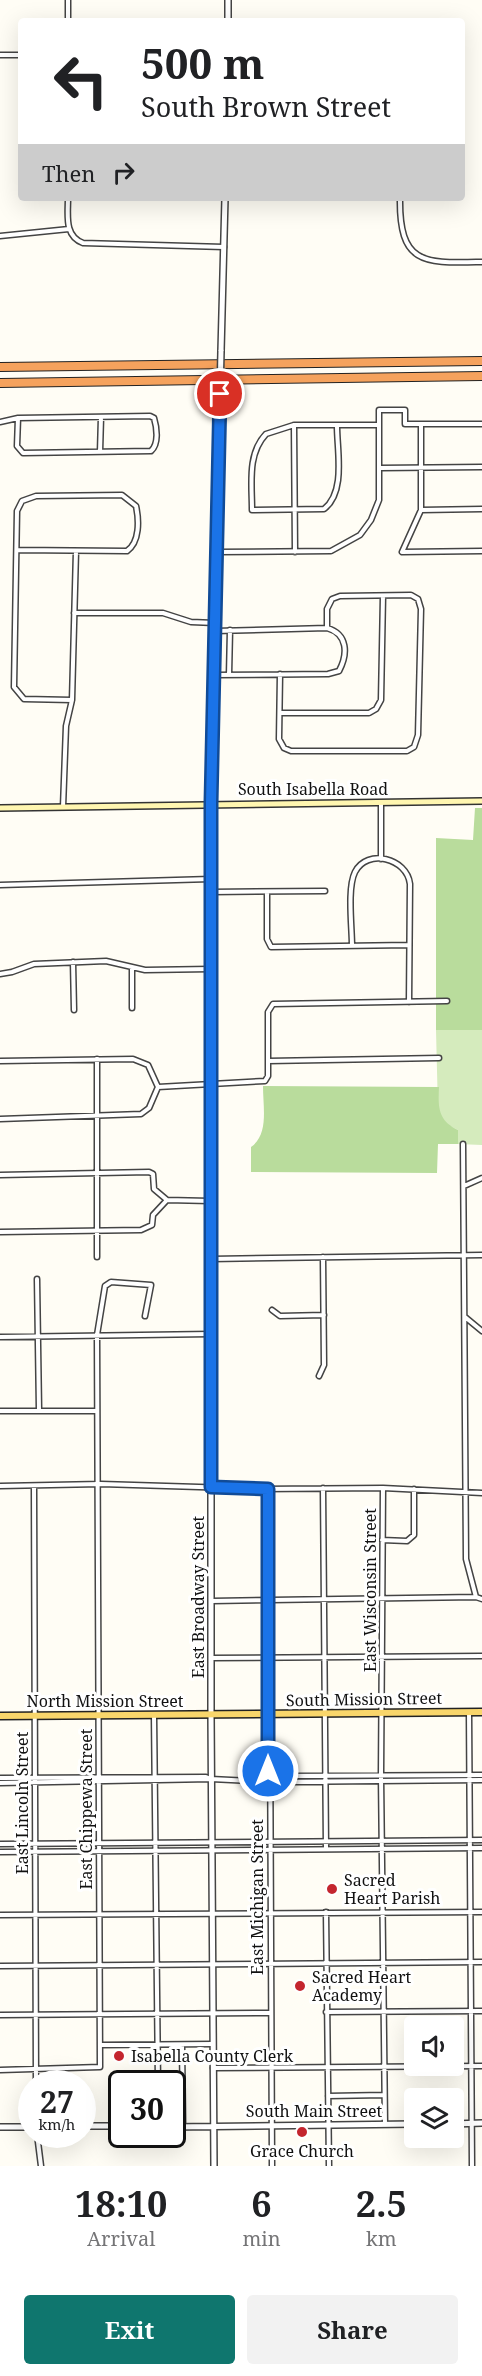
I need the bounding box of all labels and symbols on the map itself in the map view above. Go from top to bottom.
pin [194,368,245,419]
street label: South Isabella Road [238,778,388,800]
street label: East Wisconsin Street [359,1508,381,1672]
street label: East Broadway Street [187,1515,209,1678]
street label: South Mission Street [286,1687,443,1711]
street label: North Mission Street [27,1690,184,1712]
street label: East Chippewa Street [75,1728,97,1889]
street label: East Lincoln Street [11,1731,33,1874]
position arrow [236,1739,300,1803]
street label: East Michigan Street [246,1819,268,1975]
place label: Sacred Heart Parish [344,1869,440,1909]
marker: Sacred Heart Parish [325,1882,339,1896]
place label: Sacred Heart Academy [312,1966,411,2006]
marker: Sacred Heart Academy [293,1979,307,1993]
place label: Isabella County Clerk [131,2045,294,2067]
marker: Isabella County Clerk [112,2049,126,2063]
speed limit sign: 30 [108,2070,186,2148]
street label: South Main Street [246,2100,383,2122]
marker: Grace Church [295,2125,309,2139]
place label: Grace Church [250,2140,354,2162]

